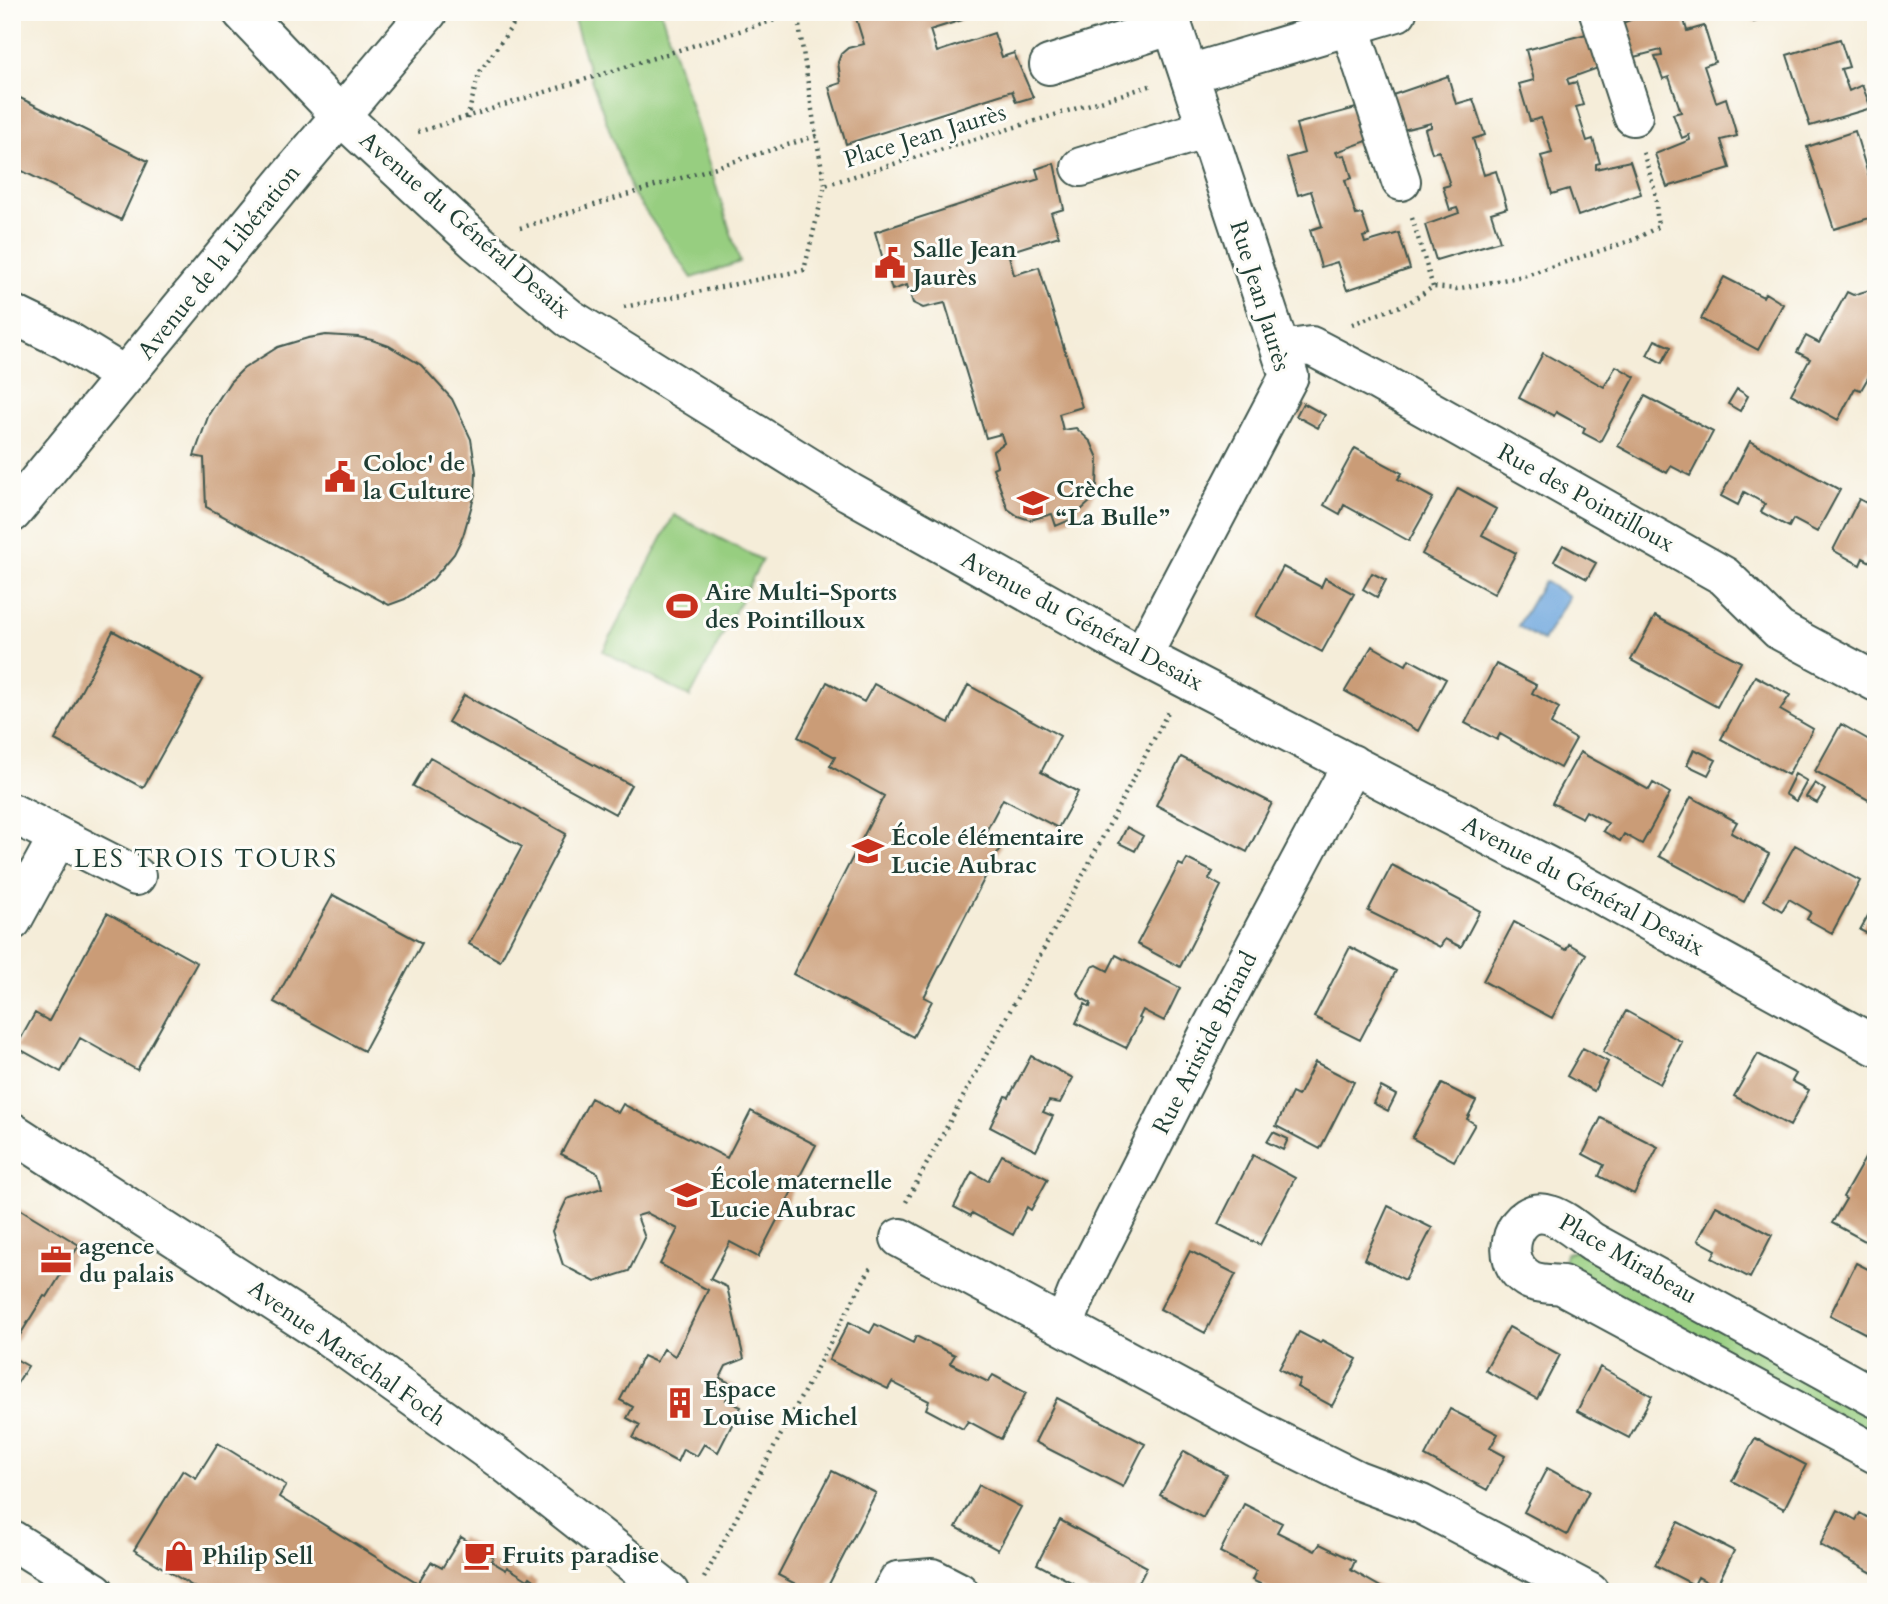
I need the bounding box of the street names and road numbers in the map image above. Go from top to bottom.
street label: Place Jean Jaurès [840,96,1010,176]
street label: Avenue du Général Desaix [352,124,578,326]
street label: Avenue de la Libération [130,157,308,367]
street label: Rue Jean Jaurès [1221,217,1299,375]
street label: Rue des Pointilloux [1492,436,1680,560]
street label: Avenue du Général Desaix [955,543,1209,699]
street label: Avenue du Général Desaix [1456,808,1710,964]
street label: Rue Aristide Briand [1145,946,1265,1140]
street label: Place Mirabeau [1553,1206,1703,1312]
street label: Avenue Maréchal Foch [241,1272,453,1434]

